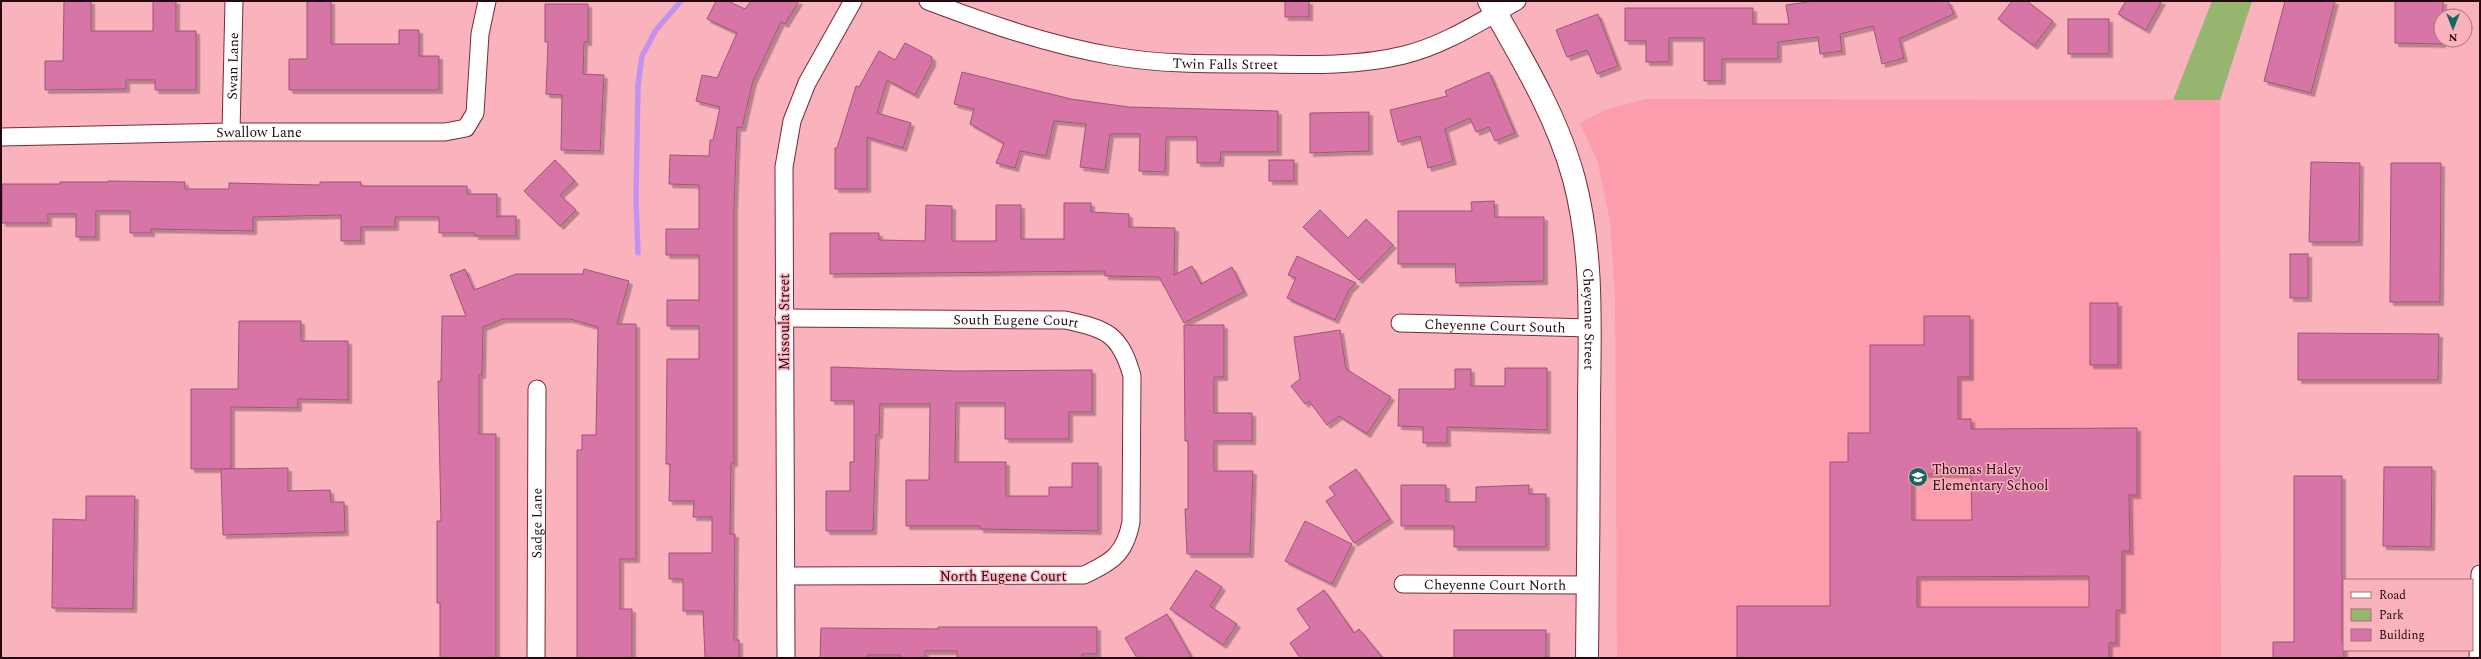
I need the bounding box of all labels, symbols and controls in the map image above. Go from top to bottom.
north arrow [2433,8,2473,48]
text: N [2448,29,2457,46]
street label: Swan Lane [221,32,244,100]
street label: Twin Falls Street [1172,52,1278,75]
street label: Swallow Lane [216,121,302,143]
street label: Cheyenne Street [1577,267,1600,370]
street label: Missoula Street [774,274,795,370]
street label: South Eugene Court [953,309,1081,333]
street label: Cheyenne Court South [1424,313,1566,338]
place label: Thomas Haley Elementary School [1932,459,2048,496]
school or university icon: Thomas Haley Elementary School [1907,466,1929,488]
street label: Sadge Lane [526,487,547,558]
street label: North Eugene Court [940,566,1066,587]
street label: Cheyenne Court North [1424,574,1566,595]
legend [2343,579,2473,651]
text: Road [2379,586,2406,605]
text: Park [2379,606,2404,625]
text: Building [2379,626,2425,645]

